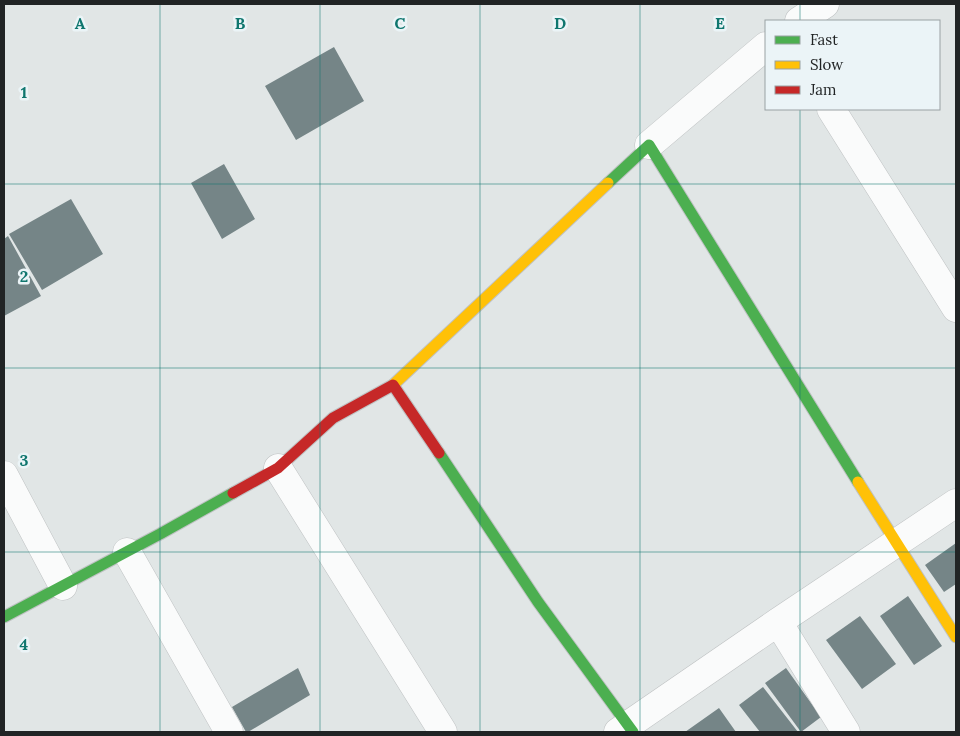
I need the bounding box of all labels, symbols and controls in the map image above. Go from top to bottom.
text: A [75,13,86,33]
text: B [235,13,246,33]
text: C [394,13,406,33]
text: D [554,13,566,33]
text: E [715,13,725,33]
legend [765,20,940,110]
text: Fast [810,30,838,49]
text: Slow [810,55,843,74]
text: Jam [809,80,837,99]
text: 1 [21,82,27,102]
text: 2 [20,266,28,286]
text: 3 [20,450,29,470]
text: 4 [20,634,29,654]

